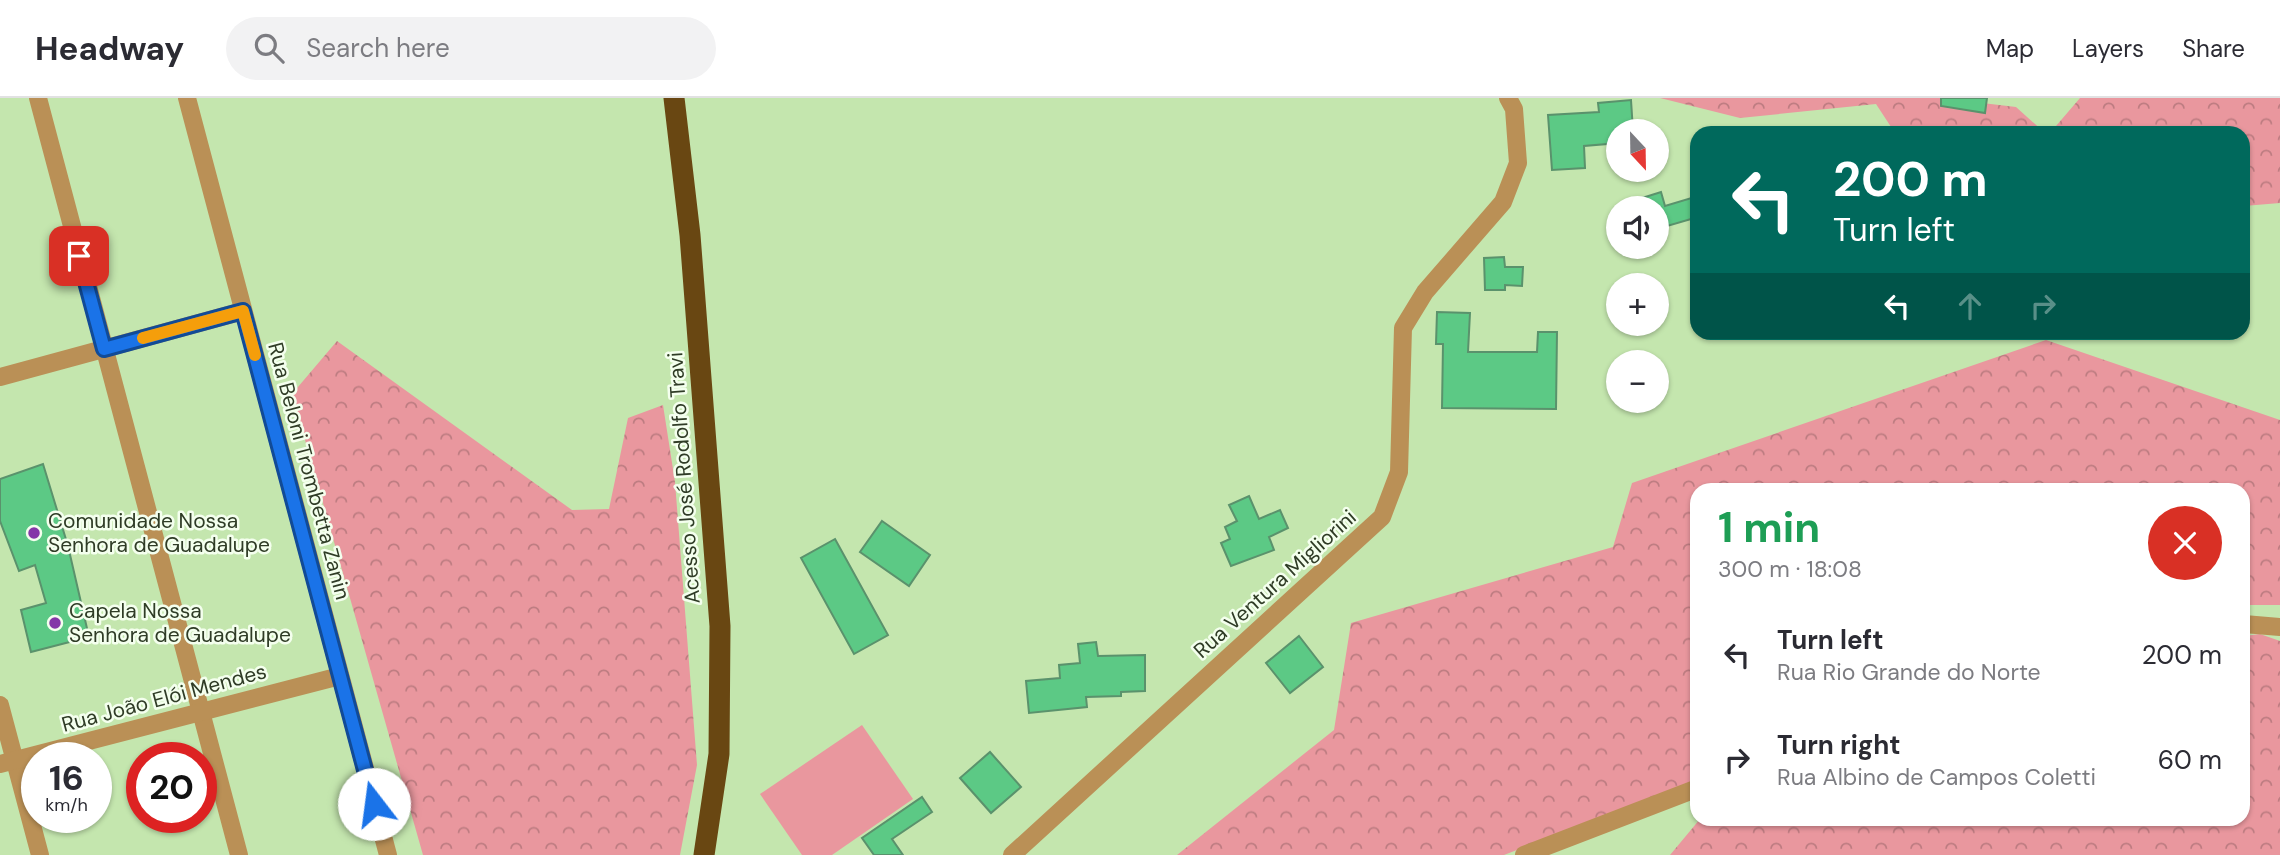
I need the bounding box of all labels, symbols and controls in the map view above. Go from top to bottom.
search box [226,17,716,80]
text: Headway [35,27,184,70]
icon: search [250,29,288,67]
text: Search here [306,31,450,65]
text: Map [1986,33,2034,64]
text: Layers [2072,33,2144,64]
text: Share [2182,33,2245,64]
north arrow [1606,119,1670,182]
map controls [1606,119,1669,413]
text: 200 m [1833,147,1988,211]
icon: left [1718,154,1809,245]
button: sound [1606,196,1669,259]
text: Turn left [1833,209,1955,251]
pin [49,226,109,286]
icon: arrive [60,237,98,275]
button: + [1606,273,1669,336]
icon: left [1878,287,1916,325]
icon: ahead [1951,287,1989,325]
icon: right [2024,287,2062,325]
street label: Rua Beloni Trombetta Zanin [261,339,357,603]
button: − [1606,350,1669,413]
street label: Acesso José Rodolfo Travi [661,351,707,605]
text: 1 min [1718,500,1820,555]
street label: Rua Ventura Migliorini [1188,503,1362,665]
button: close [2148,506,2222,580]
place label: Comunidade Nossa Senhora de Guadalupe [48,507,270,559]
marker: Comunidade Nossa Senhora de Guadalupe [26,525,42,541]
text: 300 m · 18:08 [1718,554,1862,584]
place label: Capela Nossa Senhora de Guadalupe [69,597,291,649]
marker: Capela Nossa Senhora de Guadalupe [47,615,63,631]
text: Turn left [1777,623,1884,657]
icon: left [1718,636,1756,674]
text: 200 m [2142,638,2222,672]
street label: Rua João Elói Mendes [59,657,269,739]
text: Rua Rio Grande do Norte [1777,657,2041,687]
text: Turn right [1777,728,1901,762]
icon: right [1718,741,1756,779]
speed limit sign: 20 [126,742,217,833]
text: 60 m [2158,743,2222,777]
text: 16 [49,755,84,801]
text: Rua Albino de Campos Coletti [1777,762,2096,792]
position arrow [337,767,411,841]
text: km/h [45,793,88,817]

